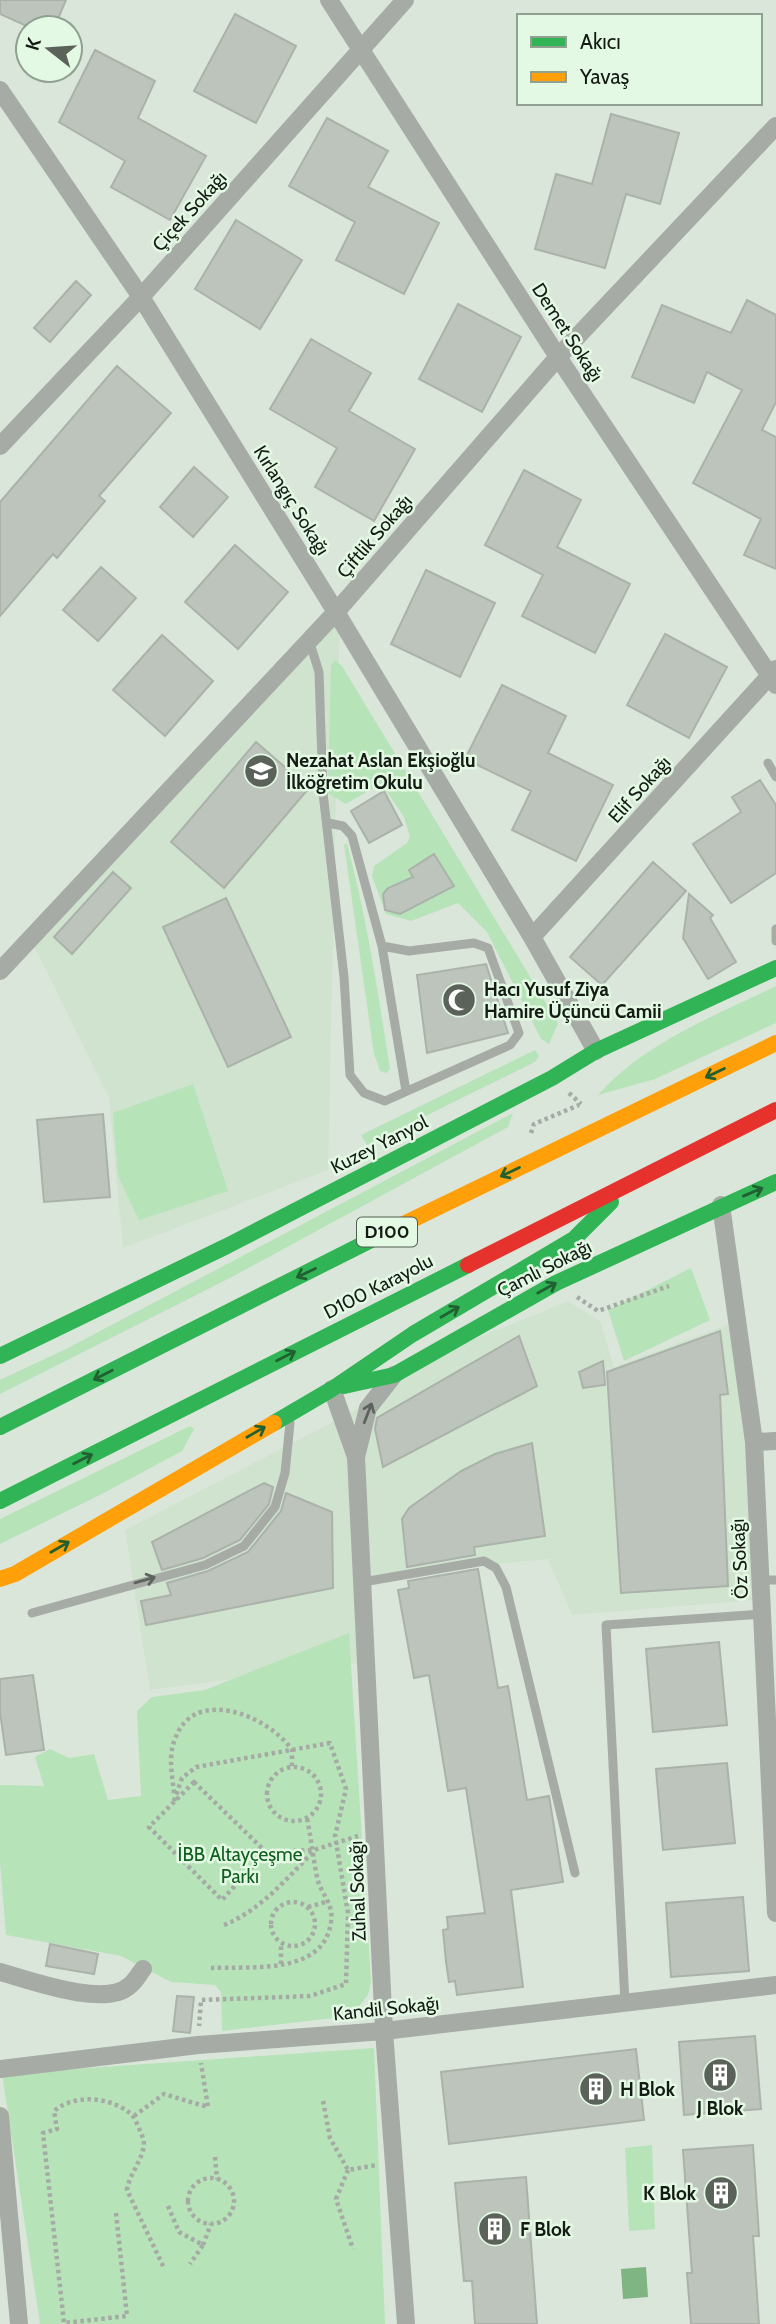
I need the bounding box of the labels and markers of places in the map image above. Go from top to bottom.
place label: Nezahat Aslan Ekşioğlu İlköğretim Okulu [286,749,475,794]
school or university icon: Nezahat Aslan Ekşioğlu İlköğretim Okulu [242,752,280,790]
place label: Hacı Yusuf Ziya Hamire Üçüncü Camii [484,978,661,1023]
mosque icon: Hacı Yusuf Ziya Hamire Üçüncü Camii [440,981,478,1019]
building icon: J Blok [701,2056,739,2094]
building icon: H Blok [577,2070,615,2108]
place label: H Blok [620,2078,676,2101]
place label: J Blok [696,2097,744,2120]
building icon: K Blok [702,2174,740,2212]
place label: K Blok [643,2182,697,2205]
building icon: F Blok [476,2210,514,2248]
place label: F Blok [520,2218,572,2241]

